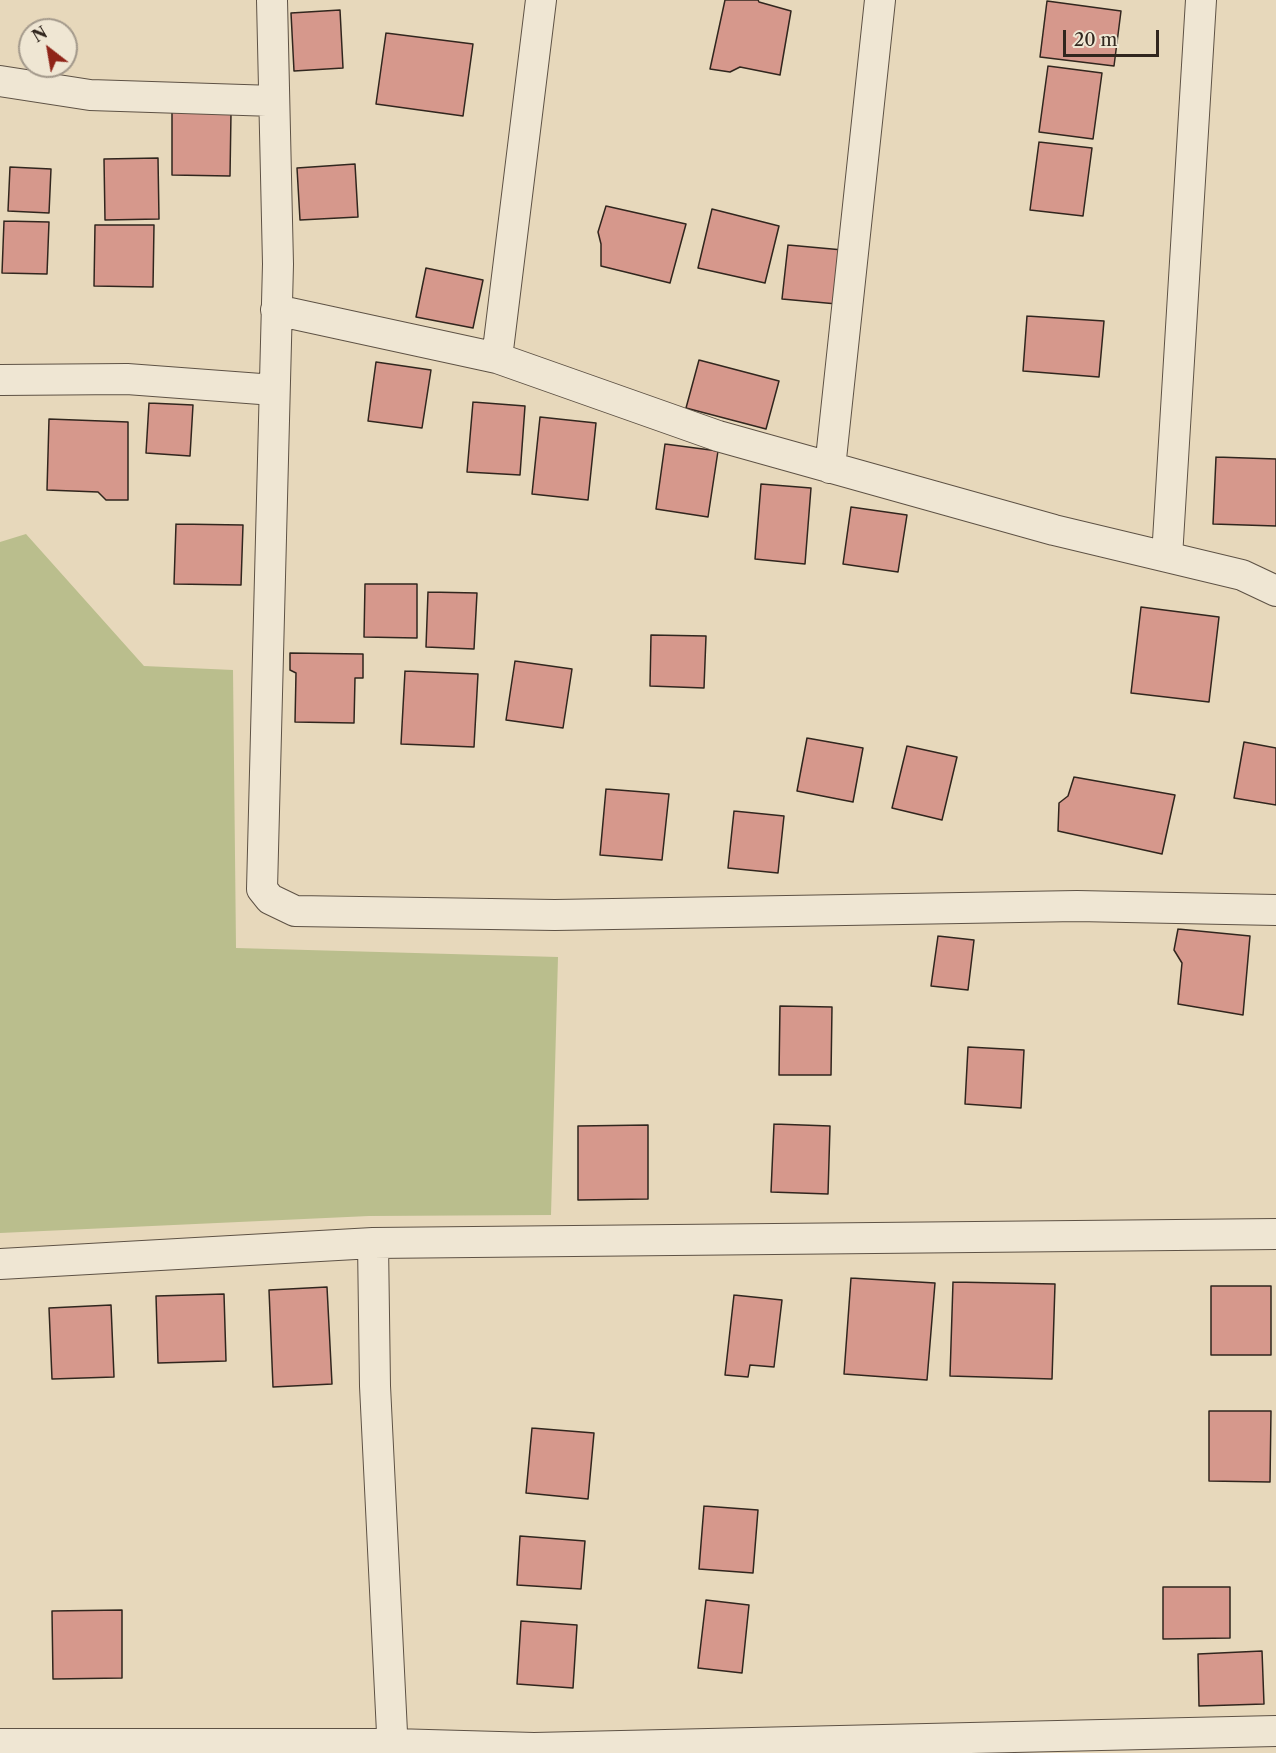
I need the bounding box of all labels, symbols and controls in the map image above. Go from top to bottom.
north arrow [18,18,78,78]
scale bar [1066,18,1162,56]
text: N [29,22,51,46]
text: 20 m [1074,29,1117,51]

